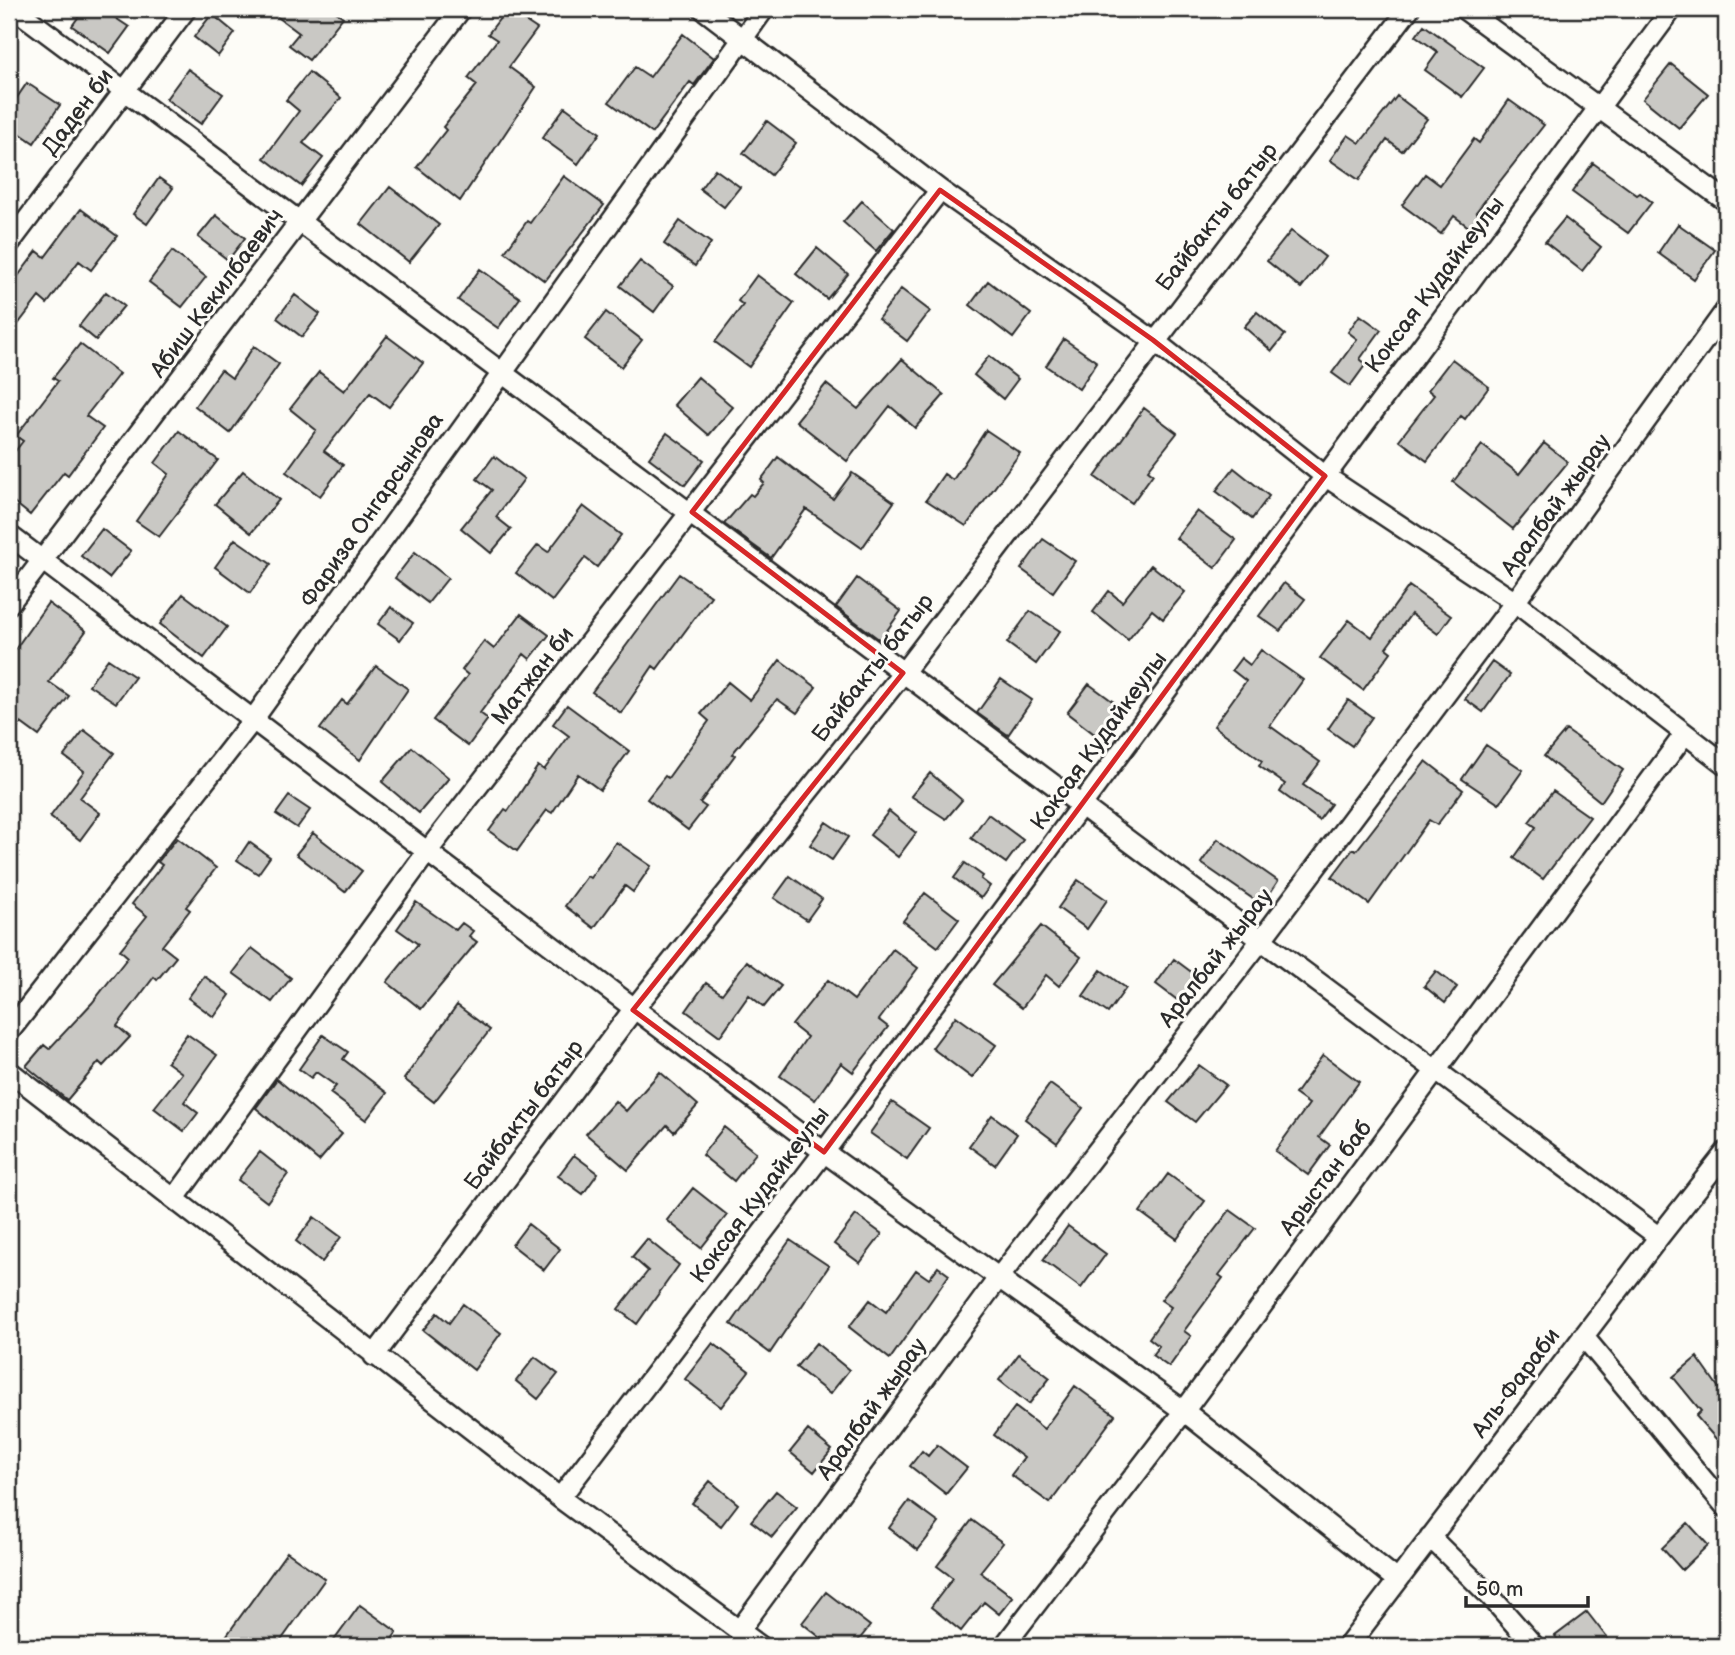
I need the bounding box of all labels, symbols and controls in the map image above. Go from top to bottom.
street label: Даден би [36,63,120,161]
street label: Байбакты батыр [1150,137,1284,297]
street label: Коксая Кудайкеулы [1359,191,1511,379]
street label: Абиш Кекилбаевич [144,203,290,384]
street label: Фариза Онгарсынова [294,407,450,613]
street label: Аралбай жырау [1494,428,1617,582]
street label: Байбакты батыр [806,588,940,748]
street label: Матжан би [486,621,580,731]
street label: Коксая Кудайкеулы [1025,646,1173,836]
street label: Аралбай жырау [1152,883,1279,1034]
street label: Байбакты батыр [458,1034,590,1196]
street label: Коксая Кудайкеулы [684,1101,836,1289]
street label: Арыстан баб [1273,1115,1379,1242]
street label: Аль-Фараби [1465,1323,1566,1444]
street label: Аралбай жырау [810,1332,933,1486]
scale bar [1466,1564,1588,1608]
text: 50 m [1476,1577,1523,1602]

